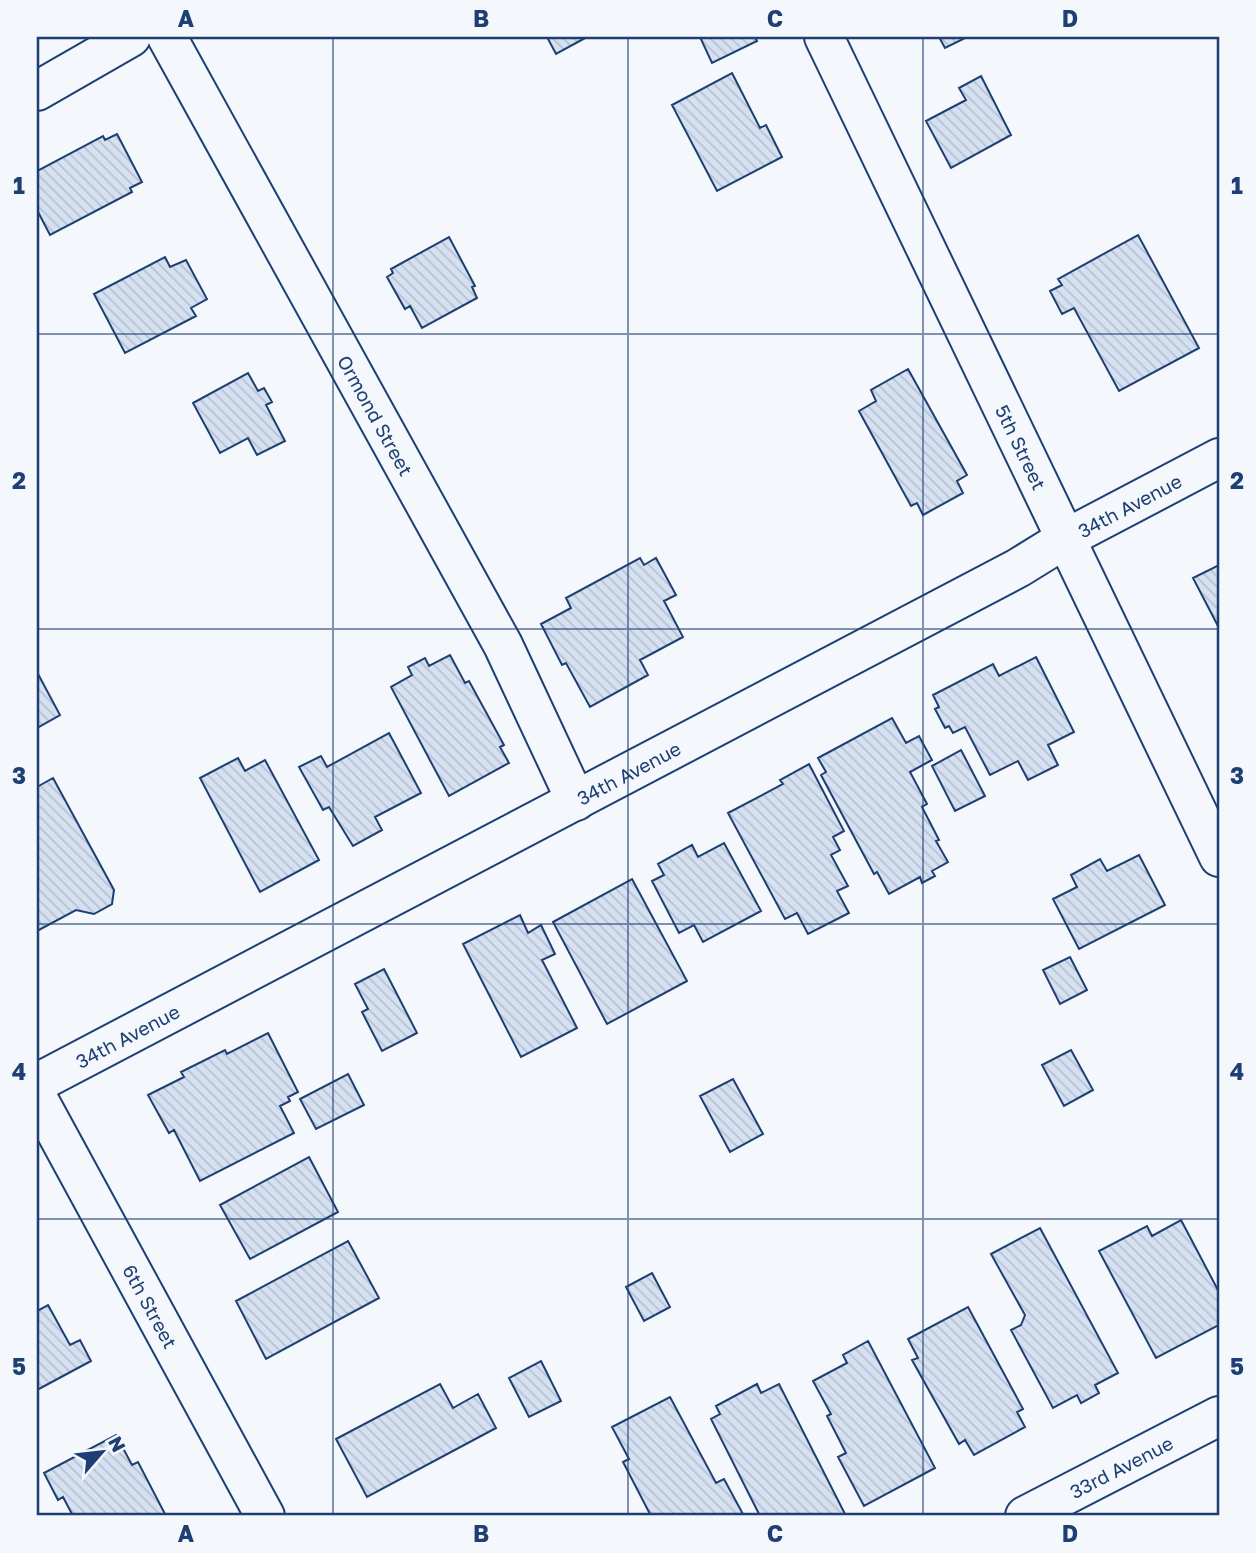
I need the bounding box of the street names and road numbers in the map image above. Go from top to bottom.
street label: Ormond Street [333,351,418,479]
street label: 5th Street [991,401,1052,493]
street label: 34th Avenue [1074,468,1185,542]
street label: 34th Avenue [573,736,684,809]
street label: 34th Avenue [72,999,183,1072]
street label: 6th Street [119,1260,183,1352]
street label: 33rd Avenue [1065,1430,1177,1503]

